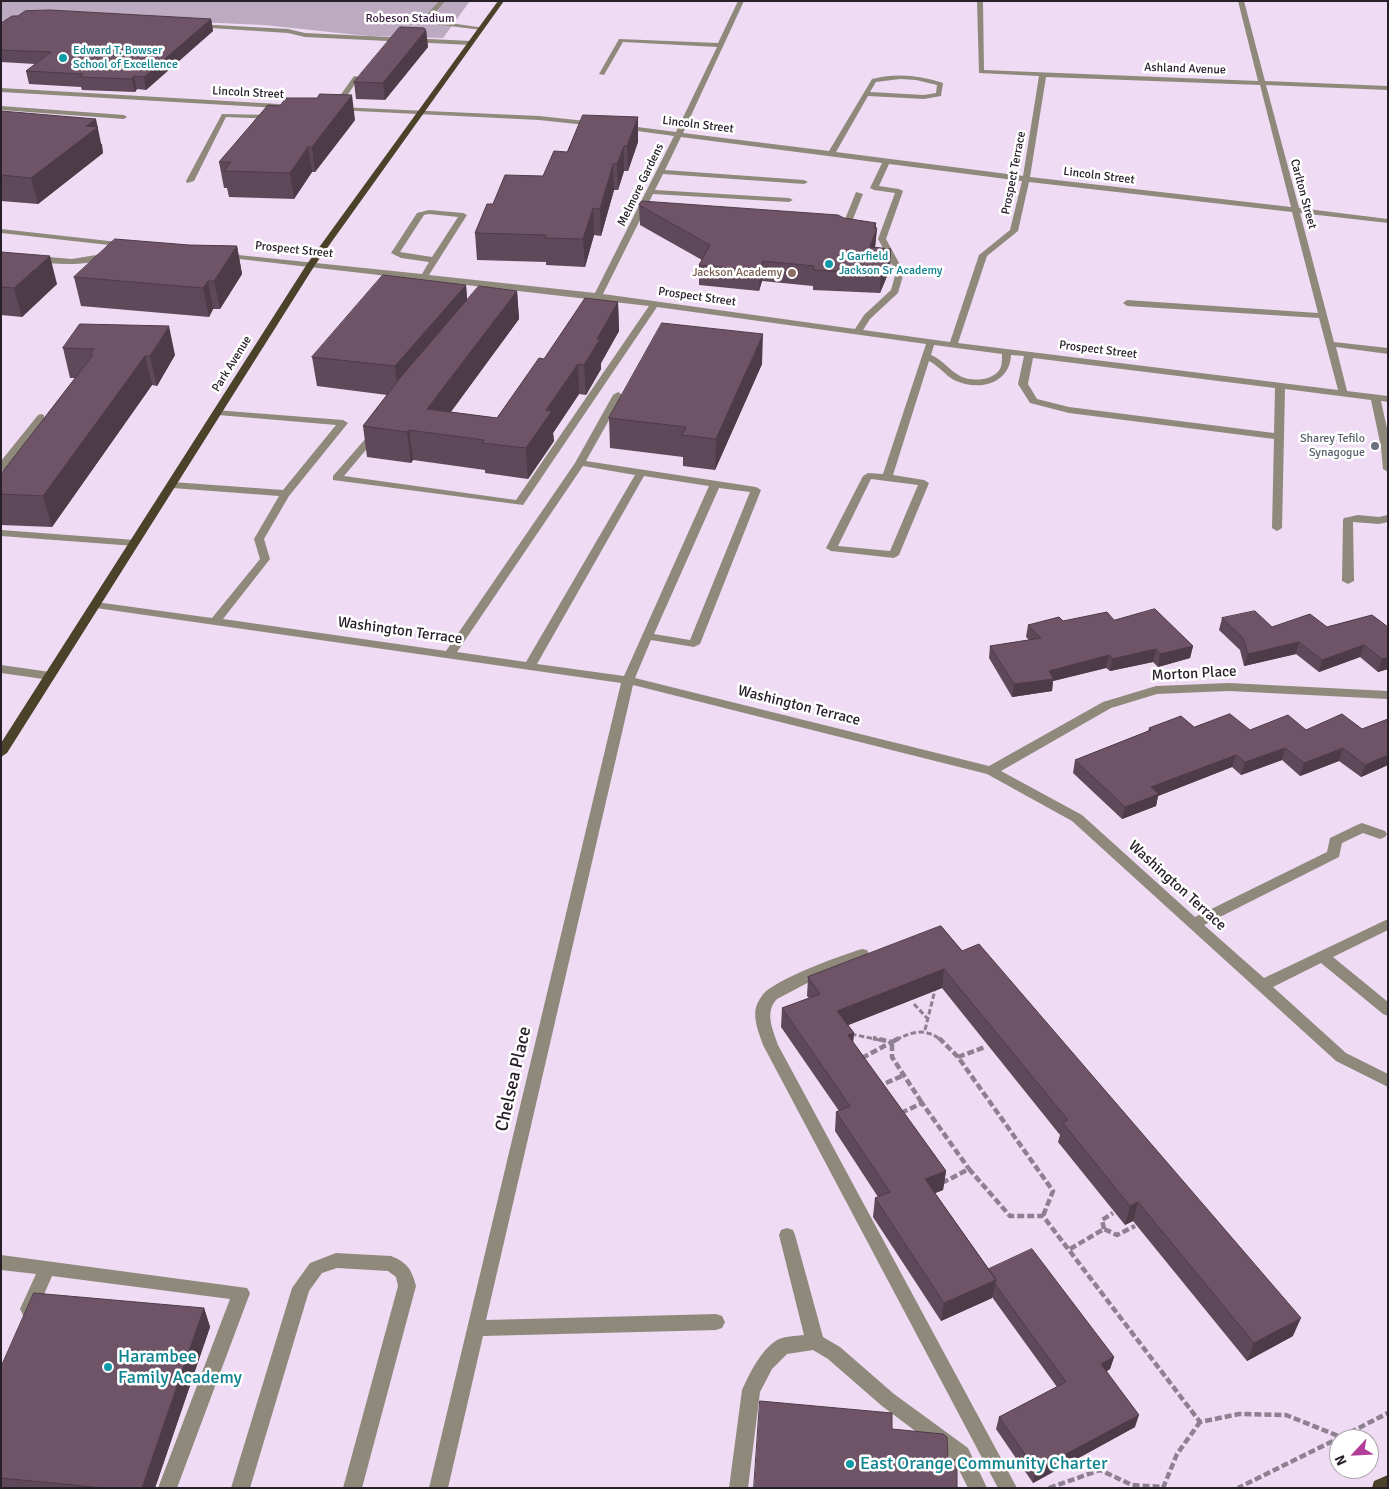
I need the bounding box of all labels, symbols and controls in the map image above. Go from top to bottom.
park label: Robeson Stadium [366,12,454,26]
place label: Edward T. Bowser School of Excellence [73,44,178,72]
marker: Edward T. Bowser School of Excellence [57,52,69,64]
street label: Ashland Avenue [1144,60,1226,78]
street label: Lincoln Street [212,84,284,102]
street label: Lincoln Street [662,113,734,137]
street label: Prospect Terrace [999,130,1029,216]
street label: Melmore Gardens [615,141,667,229]
street label: Carlton Street [1287,157,1319,231]
street label: Lincoln Street [1063,164,1135,188]
street label: Prospect Street [254,239,334,261]
place label: J Garfield Jackson Sr Academy [839,250,942,278]
marker: J Garfield Jackson Sr Academy [823,258,835,270]
place label: Jackson Academy [692,266,782,280]
marker: Jackson Academy [786,267,798,279]
street label: Prospect Street [657,284,737,310]
street label: Park Avenue [209,333,255,395]
street label: Prospect Street [1058,338,1138,362]
place label: Sharey Tefilo Synagogue [1300,432,1365,460]
marker: Sharey Tefilo Synagogue [1369,440,1381,452]
street label: Washington Terrace [337,613,463,649]
street label: Morton Place [1151,663,1237,685]
street label: Washington Terrace [736,682,862,730]
street label: Washington Terrace [1124,837,1230,935]
street label: Chelsea Place [491,1024,537,1134]
place label: Harambee Family Academy [118,1346,242,1388]
marker: Harambee Family Academy [102,1361,114,1373]
north arrow [1329,1429,1379,1479]
text: N [1331,1452,1351,1468]
place label: East Orange Community Charter [860,1453,1108,1475]
marker: East Orange Community Charter [844,1458,856,1470]

